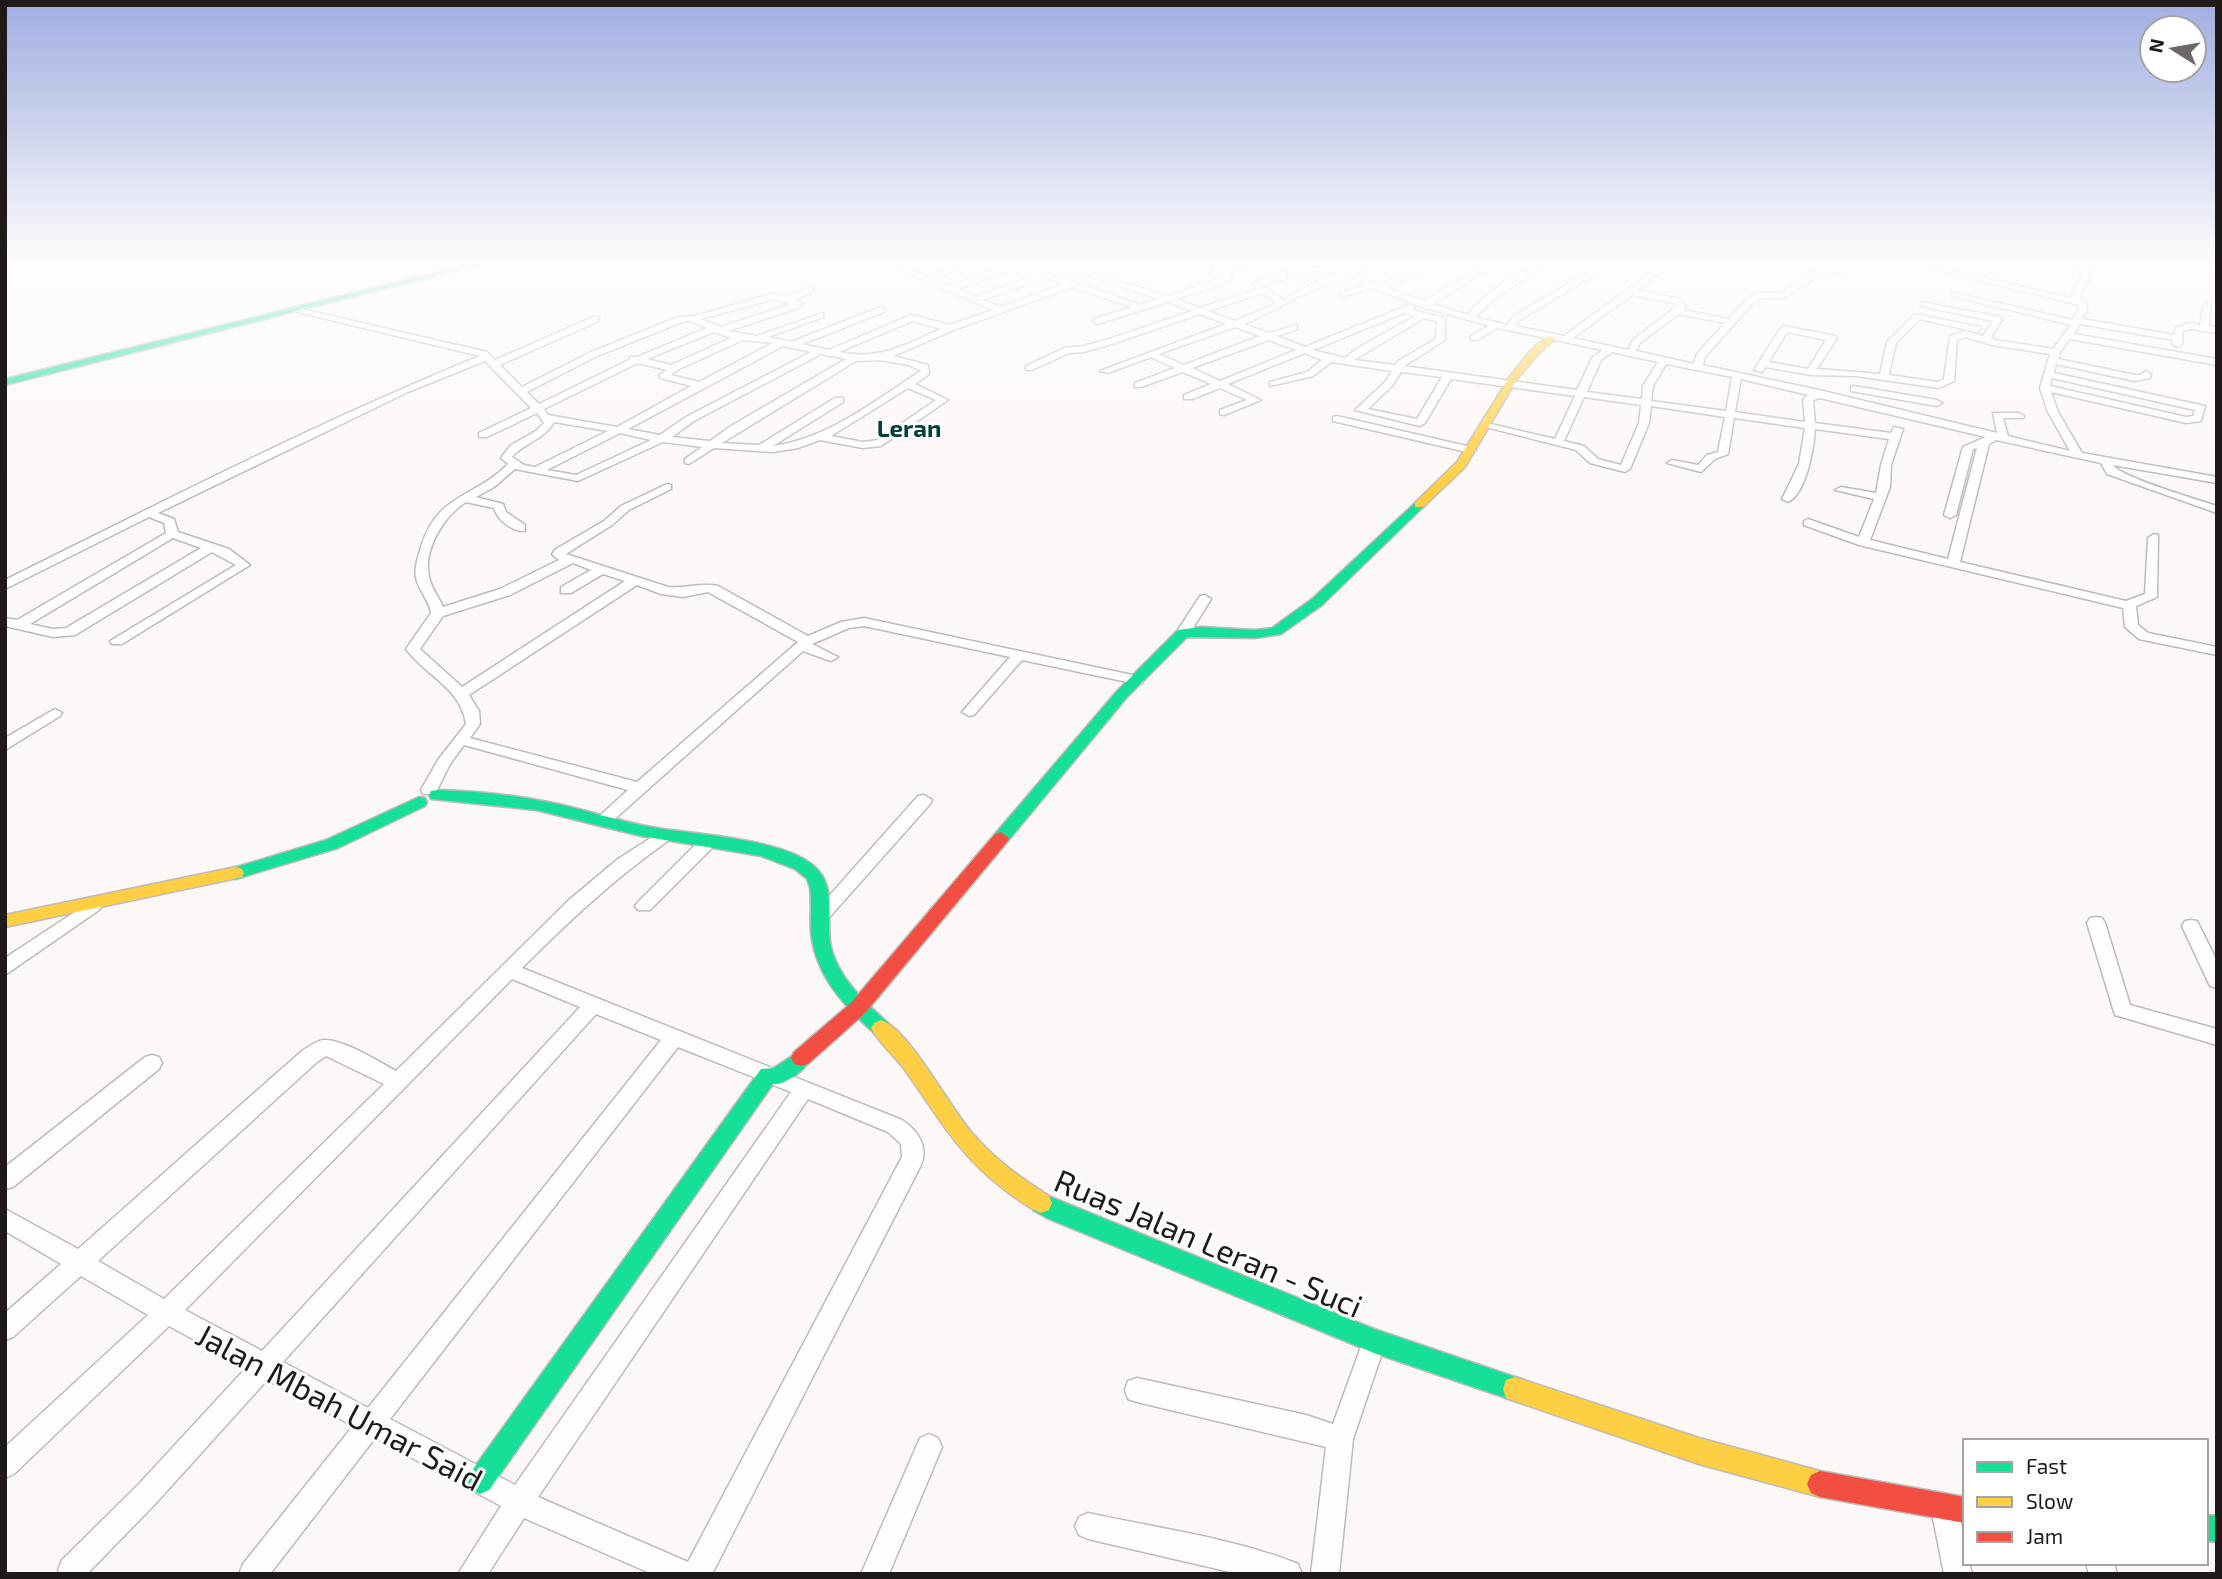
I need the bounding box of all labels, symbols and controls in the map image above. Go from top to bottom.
north arrow [2138,14,2208,84]
text: N [2143,37,2168,55]
district label: Leran [877,413,941,442]
street label: Ruas Jalan Leran - Suci [1049,1160,1369,1324]
street label: Jalan Mbah Umar Said [190,1314,490,1498]
legend [1963,1439,2208,1565]
text: Fast [2026,1453,2067,1478]
text: Slow [2026,1488,2073,1513]
text: Jam [2026,1523,2063,1548]

